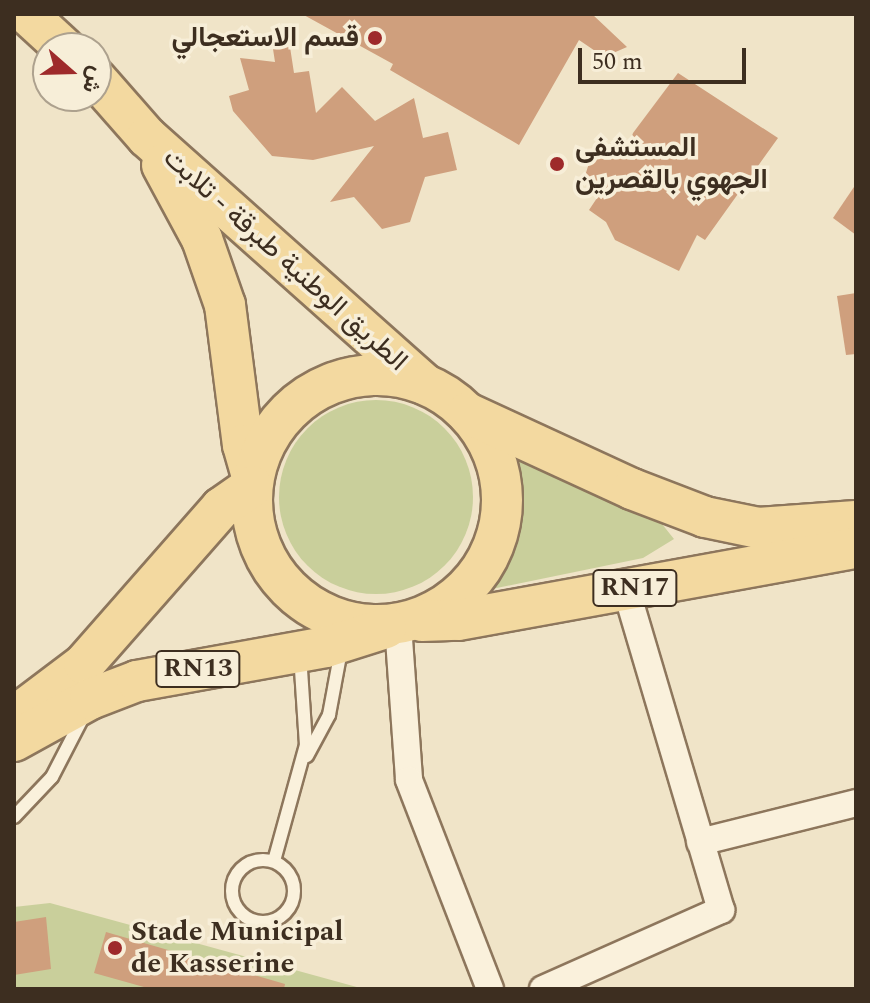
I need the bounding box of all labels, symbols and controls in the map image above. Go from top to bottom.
place label: قسم الاستعجالي [171,21,359,55]
marker: قسم الاستعجالي [366,29,384,47]
north arrow [32,32,112,112]
scale bar [582,32,750,82]
text: 50 m [592,44,643,80]
text: ش [73,62,113,98]
place label: المستشفى الجهوي بالقصرين [575,131,768,197]
street label: الطريق الوطنية طبرقة - تلابت [156,141,414,379]
marker: المستشفى الجهوي بالقصرين [546,153,568,175]
road number: RN17 [591,566,679,610]
road number: RN13 [154,647,242,691]
place label: Stade Municipal de Kasserine [131,915,343,981]
marker: Stade Municipal de Kasserine [106,939,124,957]

